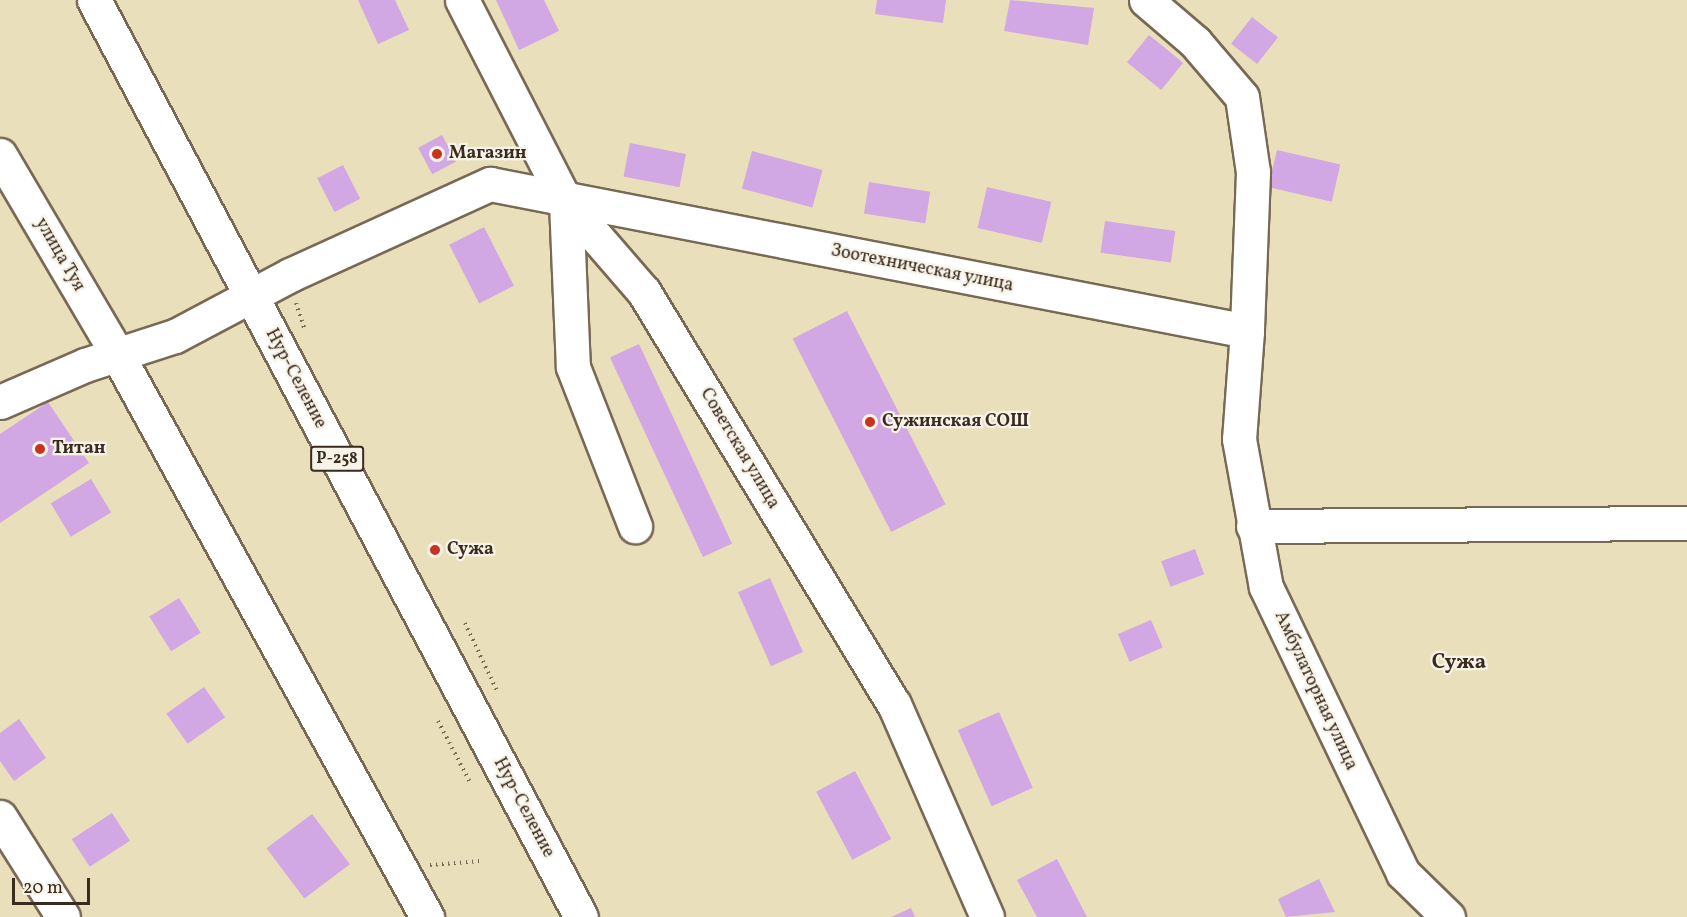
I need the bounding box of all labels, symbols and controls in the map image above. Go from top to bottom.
place label: Магазин [449,143,526,165]
marker: Магазин [430,147,444,161]
street label: улица Туя [29,214,89,296]
street label: Зоотехническая улица [829,241,1015,297]
street label: Нур-Селение [260,325,330,433]
street label: Советская улица [694,384,784,514]
place label: Сужинская СОШ [882,411,1029,433]
marker: Сужинская СОШ [863,415,877,429]
place label: Титан [52,438,105,460]
marker: Титан [33,442,47,456]
road number: Р-258 [310,446,364,472]
place label: Сужа [447,539,494,561]
marker: Сужа [428,543,442,557]
street label: Амбулаторная улица [1269,608,1361,774]
district label: Сужа [1432,650,1486,676]
street label: Нур-Селение [488,754,558,862]
scale bar [15,866,93,904]
text: 20 m [23,876,63,901]

